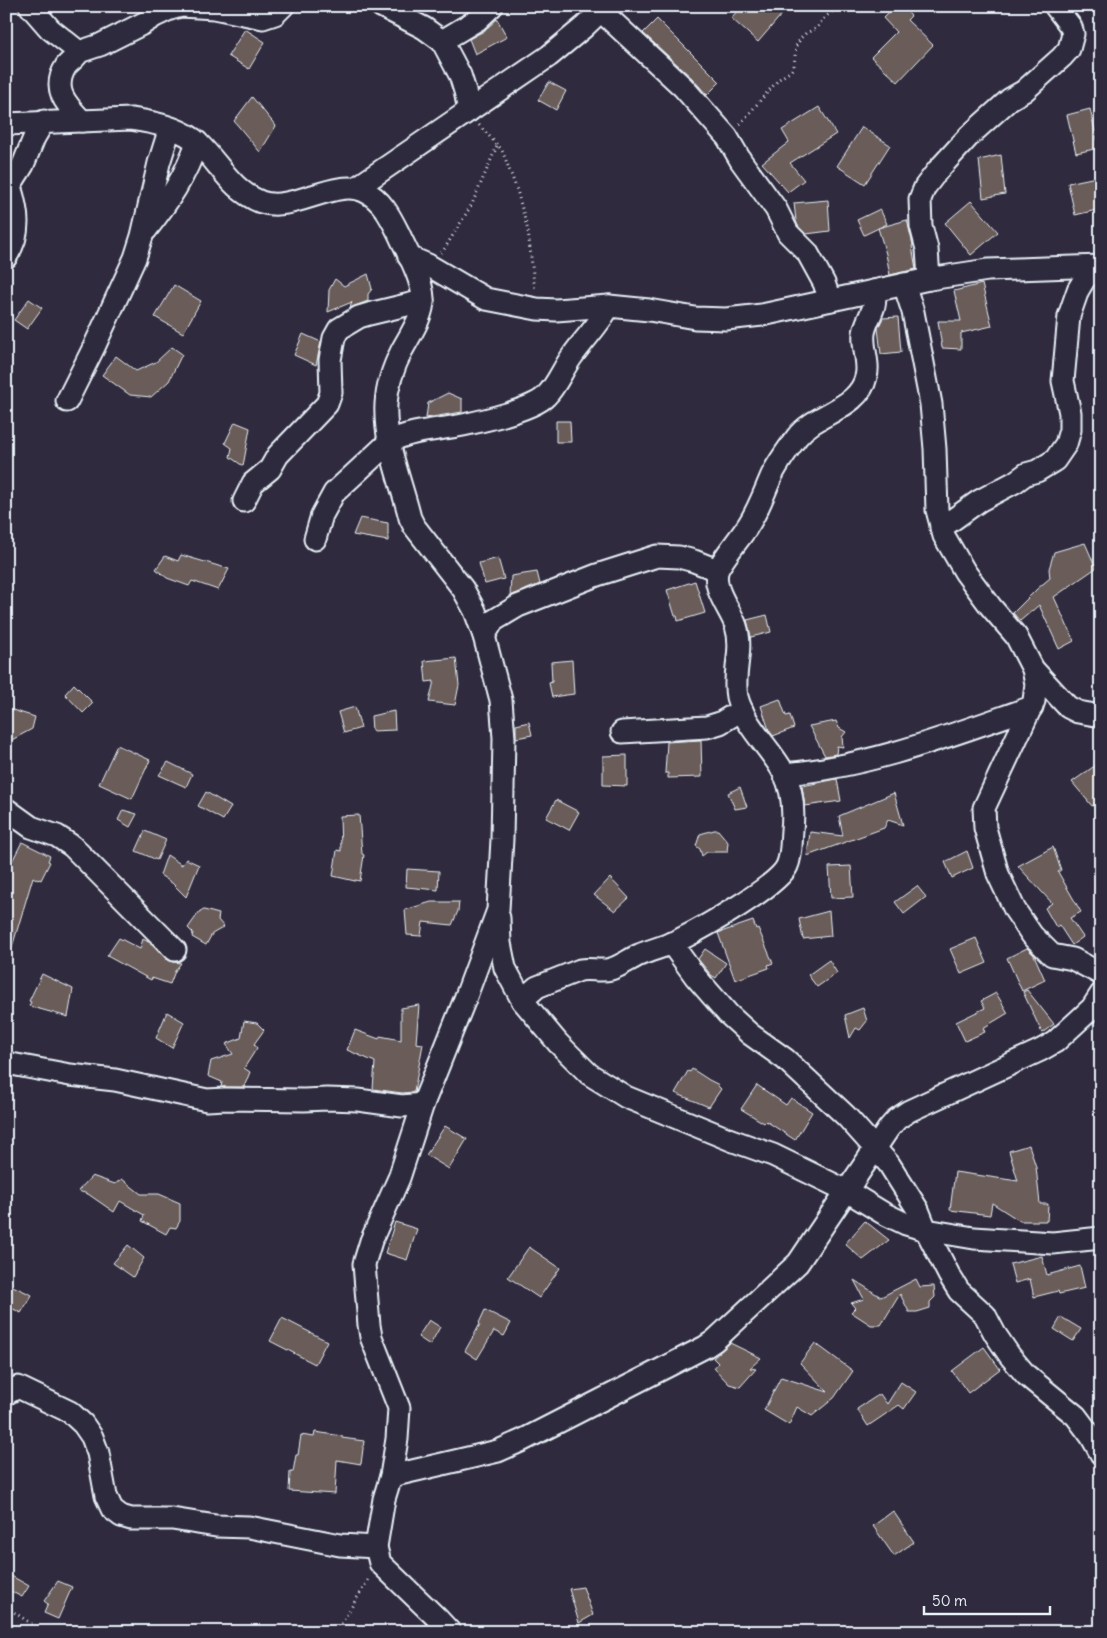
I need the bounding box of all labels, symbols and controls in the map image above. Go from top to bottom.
scale bar [924,1583,1051,1615]
text: 50 m [932,1591,967,1610]

